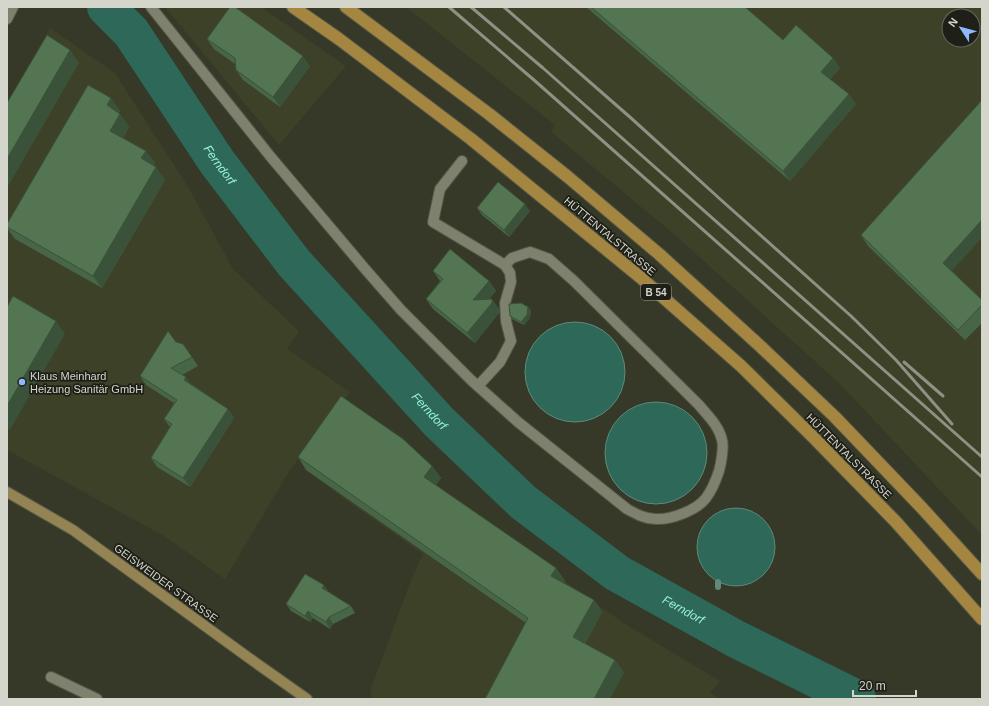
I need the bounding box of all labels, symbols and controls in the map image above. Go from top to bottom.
north arrow [941,8,981,48]
text: N [946,15,960,29]
water label: Ferndorf [201,142,240,189]
street label: HÜTTENTALSTRASSE [562,194,658,278]
road number: B 54 [641,284,671,300]
place label: Klaus Meinhard Heizung Sanitär GmbH [30,370,143,395]
marker: Klaus Meinhard Heizung Sanitär GmbH [17,377,27,387]
water label: Ferndorf [409,390,451,434]
street label: HÜTTENTALSTRASSE [804,411,894,501]
street label: GEISWEIDER STRASSE [112,541,220,625]
water label: Ferndorf [660,593,708,628]
scale bar [853,672,916,698]
text: 20 m [859,679,886,693]

